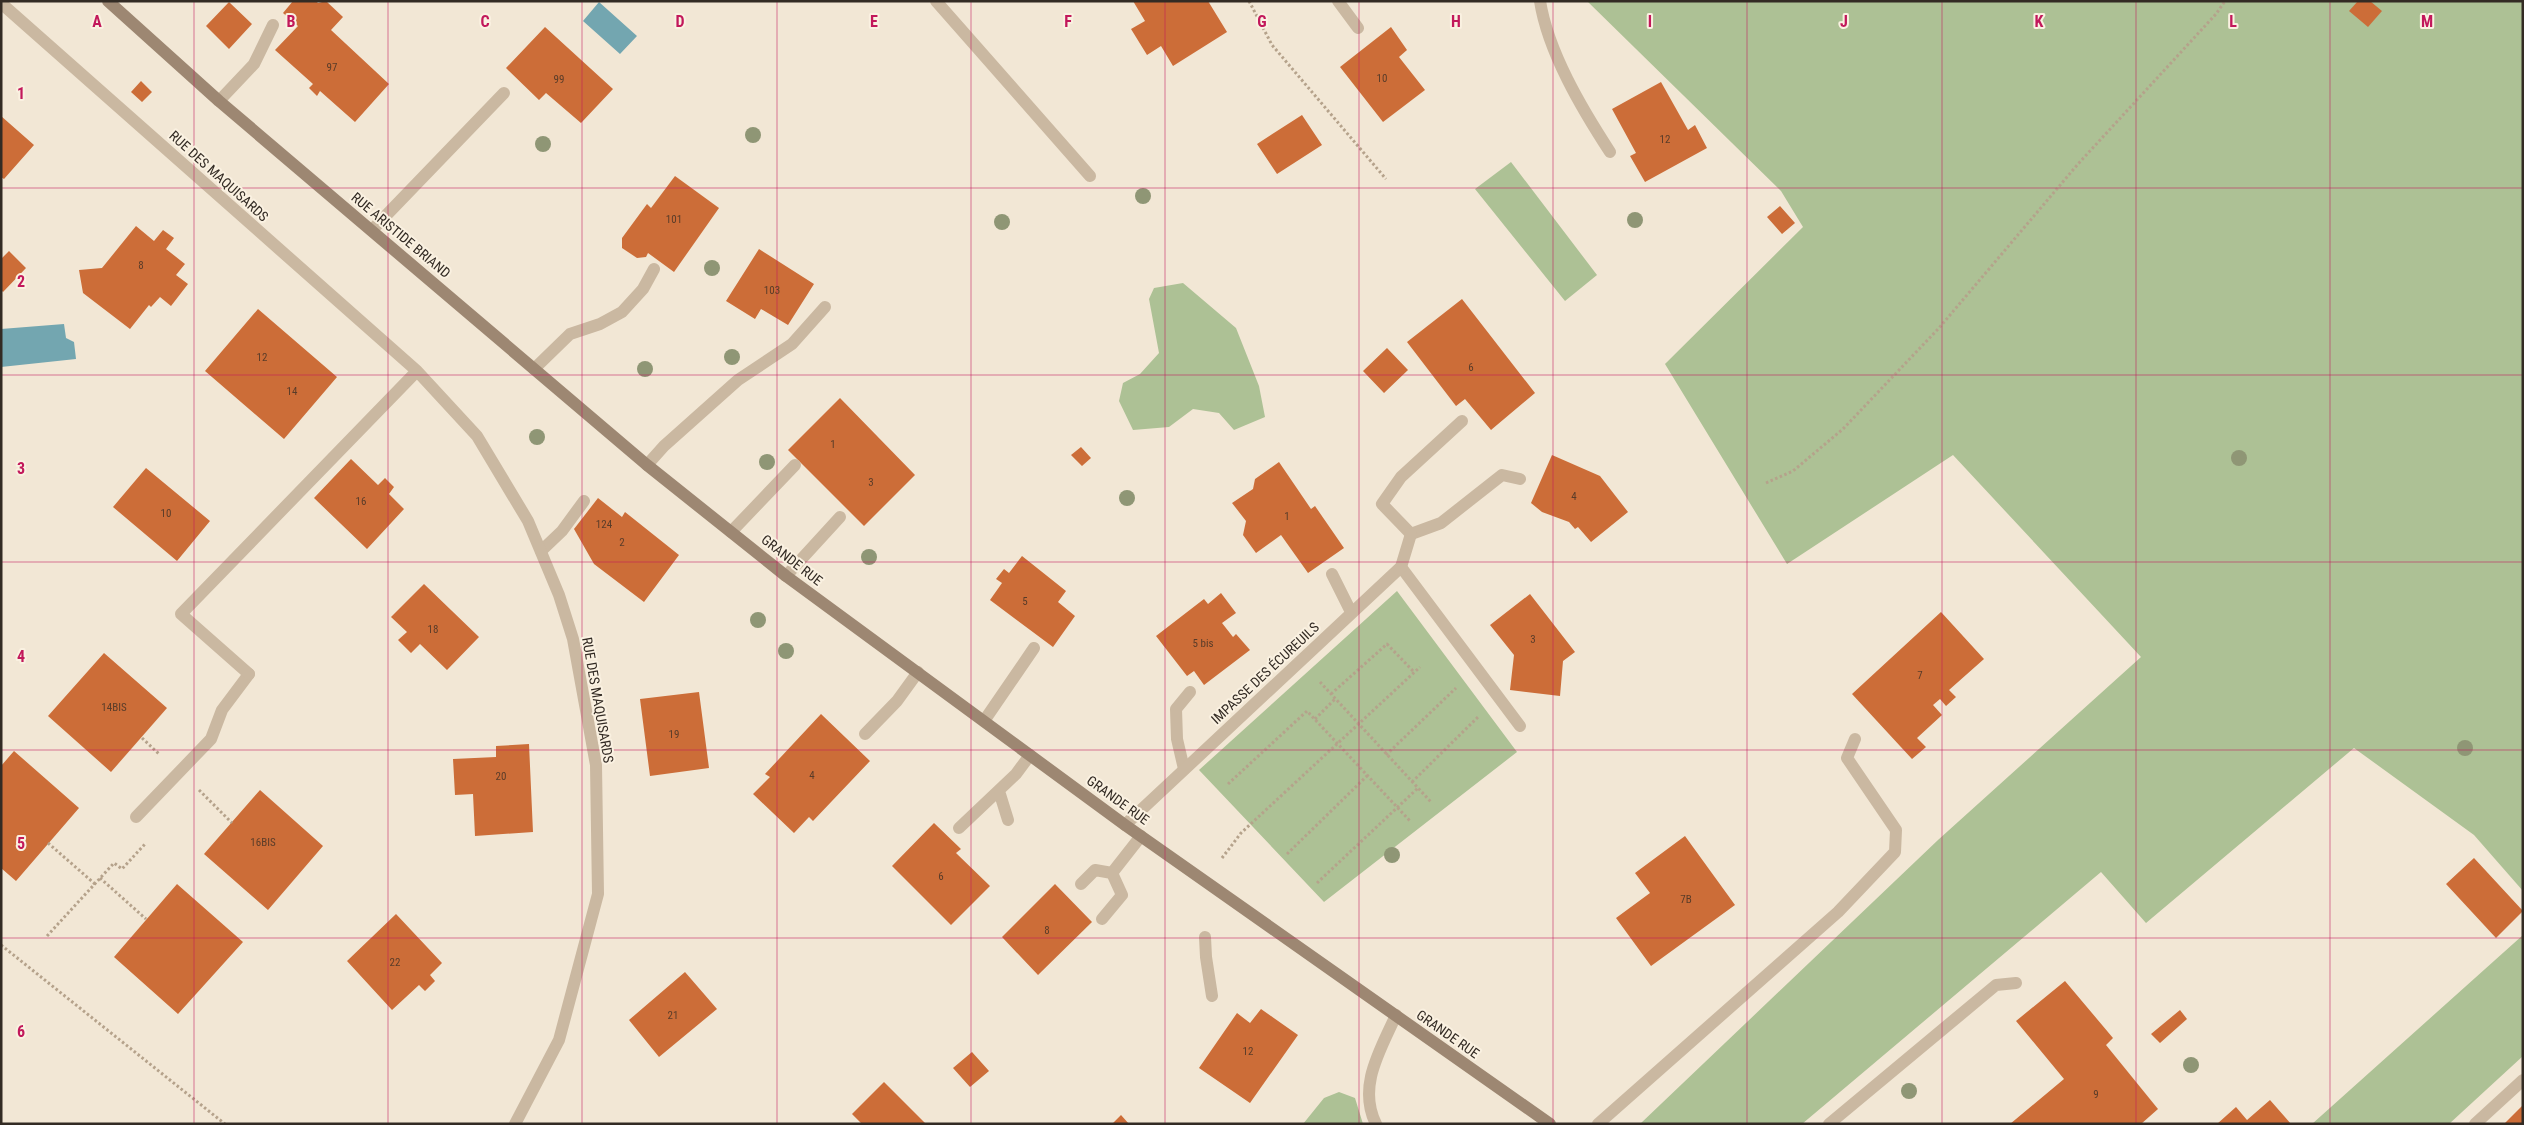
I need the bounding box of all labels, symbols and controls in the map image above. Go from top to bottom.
text: A [92,12,102,31]
text: B [287,12,296,31]
text: C [480,12,490,31]
text: D [675,12,685,31]
text: E [870,12,878,31]
text: F [1064,12,1072,31]
text: G [1257,12,1267,31]
text: H [1451,12,1461,31]
text: I [1648,12,1652,31]
text: J [1840,12,1848,31]
text: K [2035,12,2044,31]
text: L [2229,12,2237,31]
text: M [2421,12,2433,31]
house number: 97 [327,61,337,74]
house number: 10 [1377,72,1387,85]
house number: 99 [554,73,564,86]
text: 1 [17,84,25,103]
street label: RUE DES MAQUISARDS [166,127,272,225]
house number: 12 [1660,133,1670,146]
street label: RUE ARISTIDE BRIAND [348,189,454,281]
house number: 101 [666,213,682,226]
house number: 8 [138,259,144,272]
text: 2 [17,272,25,291]
house number: 103 [764,284,780,297]
house number: 12 [257,351,267,364]
house number: 6 [1468,361,1474,374]
house number: 14 [287,385,298,398]
house number: 1 [830,438,836,451]
text: 3 [17,459,25,478]
house number: 3 [868,476,874,489]
house number: 4 [1571,490,1577,503]
house number: 16 [356,495,366,508]
house number: 10 [161,507,171,520]
house number: 1 [1284,510,1290,523]
house number: 124 [596,518,613,531]
street label: GRANDE RUE [758,531,826,589]
house number: 2 [619,536,625,549]
house number: 5 [1022,595,1028,608]
street label: IMPASSE DES ÉCUREUILS [1207,618,1322,727]
house number: 18 [428,623,438,636]
house number: 3 [1530,633,1536,646]
street label: RUE DES MAQUISARDS [579,636,617,764]
house number: 5 bis [1193,637,1213,650]
text: 4 [17,647,25,666]
house number: 7 [1917,669,1923,682]
house number: 14BIS [101,701,127,714]
house number: 19 [669,728,679,741]
house number: 4 [809,769,815,782]
house number: 20 [496,770,506,783]
street label: GRANDE RUE [1084,772,1152,828]
text: 5 [17,834,25,853]
house number: 16BIS [250,836,276,849]
house number: 6 [938,870,944,883]
house number: 7B [1680,893,1692,906]
house number: 8 [1044,924,1050,937]
house number: 22 [390,956,400,969]
street label: GRANDE RUE [1414,1007,1482,1061]
house number: 21 [668,1009,678,1022]
text: 6 [17,1022,25,1041]
house number: 12 [1243,1045,1253,1058]
house number: 9 [2093,1088,2099,1101]

